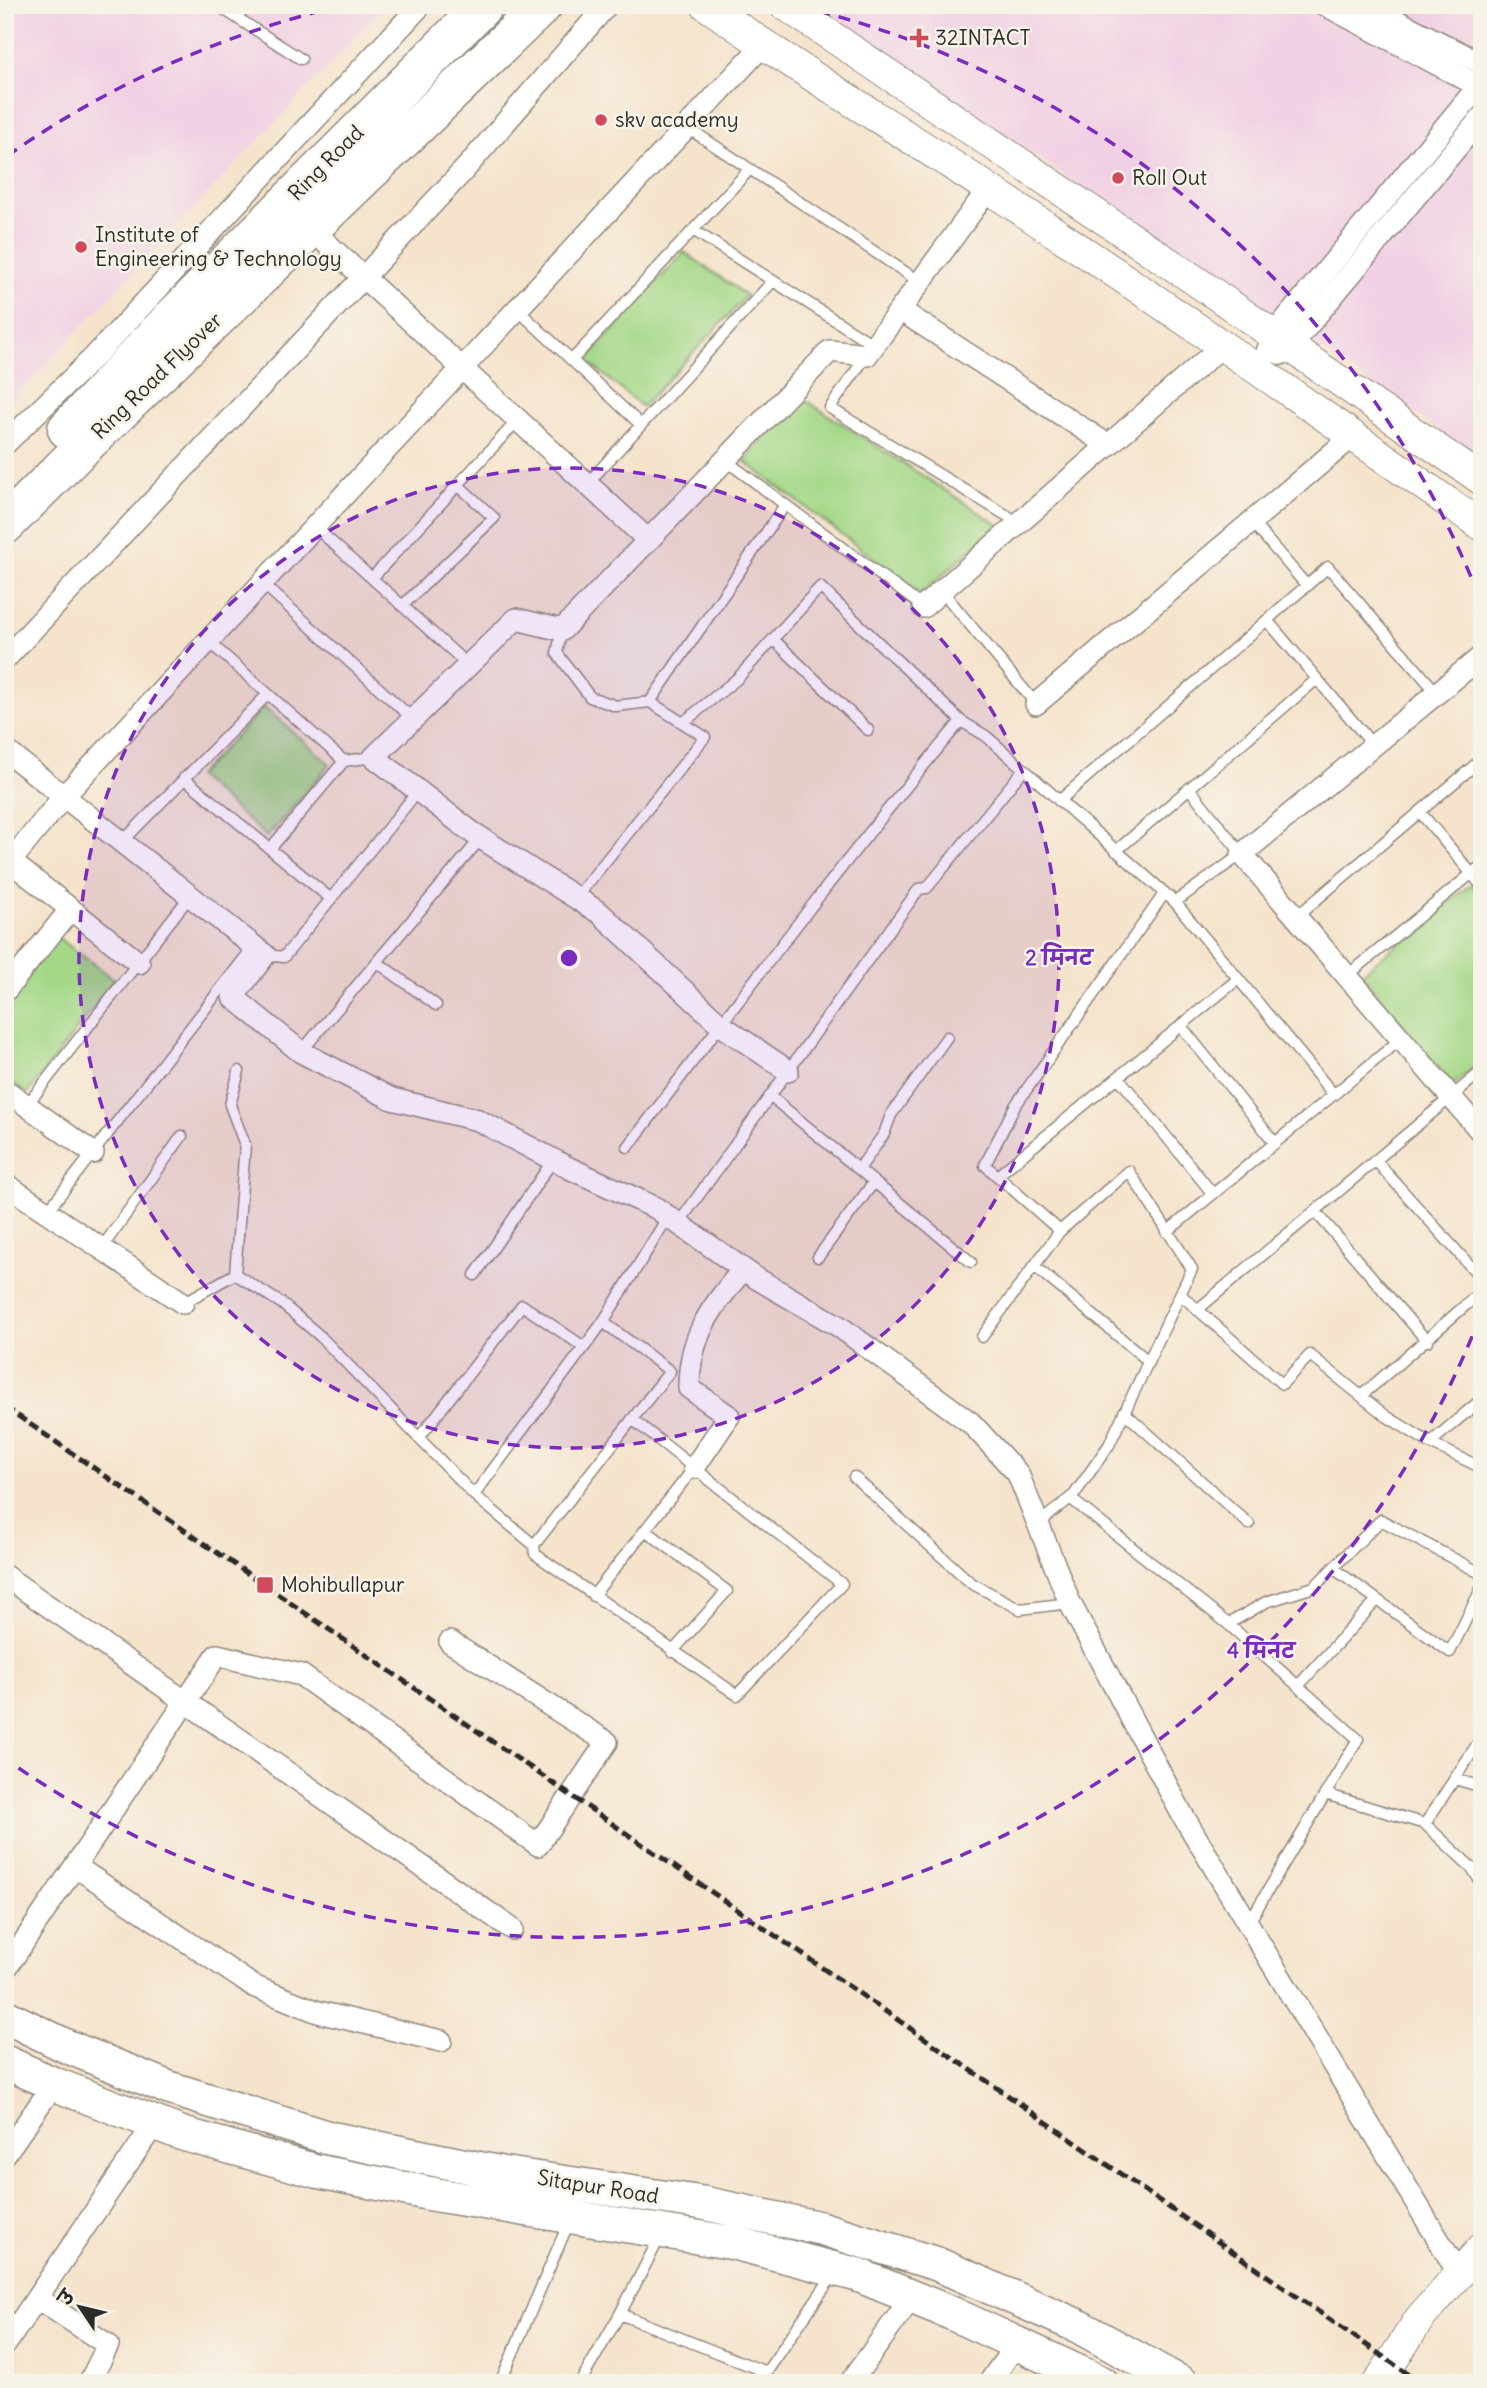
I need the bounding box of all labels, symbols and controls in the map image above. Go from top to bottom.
place label: 32INTACT [935,24,1031,51]
marker: 32INTACT [909,28,929,48]
place label: skv academy [615,106,739,133]
marker: skv academy [593,112,609,128]
street label: Ring Road [282,119,369,206]
place label: Roll Out [1132,164,1207,191]
marker: Roll Out [1110,170,1126,186]
place label: Institute of Engineering & Technology [95,221,342,272]
marker: Institute of Engineering & Technology [73,239,89,255]
street label: Ring Road Flyover [86,306,228,445]
text: 2 मिनट [1025,942,1095,971]
centre of rings [557,946,581,970]
place label: Mohibullapur [281,1571,405,1598]
marker: Mohibullapur [255,1575,275,1595]
text: 4 मिनट [1227,1635,1297,1664]
street label: Sitapur Road [535,2164,661,2209]
north arrow [46,2272,116,2342]
text: उ [51,2283,81,2311]

